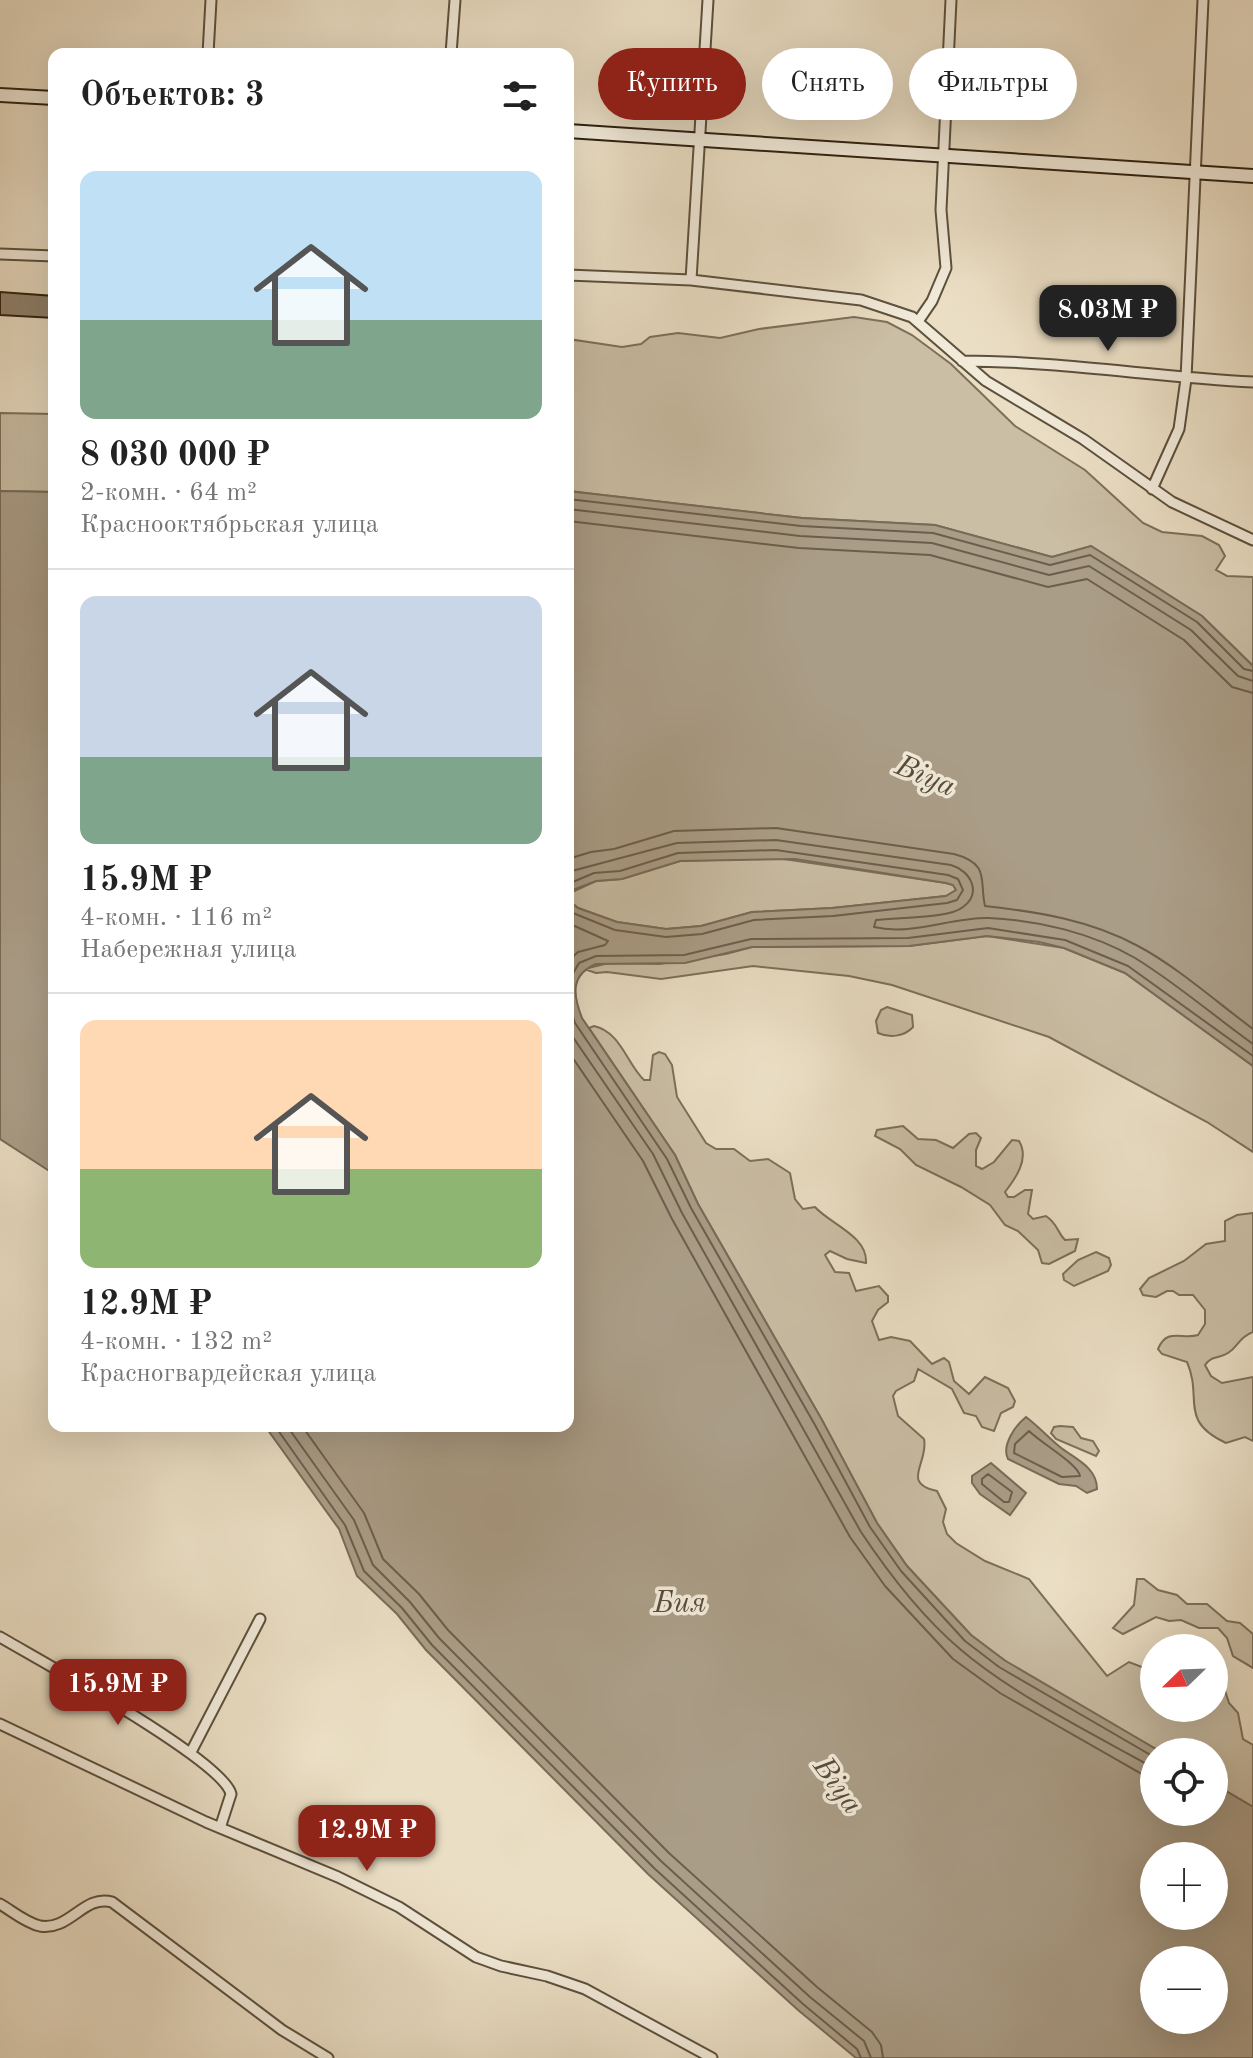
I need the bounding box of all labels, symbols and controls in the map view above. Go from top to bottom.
chip: Купить [598,48,746,120]
chip: Снять [762,48,893,120]
chip: Фильтры [909,48,1077,120]
icon: filters [498,74,542,118]
text: Объектов: 3 [80,79,265,113]
icon: home [239,223,383,367]
pin: 8.03M ₽ [1034,285,1182,353]
text: 8.03M ₽ [1057,298,1159,324]
text: 8 030 000 ₽ [80,439,270,473]
text: 2-комн. · 64 m² [80,480,257,506]
text: Краснооктябрьская улица [80,512,378,538]
icon: home [239,648,383,792]
water label: Biya [890,751,959,803]
text: 15.9M ₽ [80,864,212,898]
text: 4-комн. · 116 m² [80,905,272,931]
text: Набережная улица [80,937,297,963]
icon: home [239,1072,383,1216]
text: 12.9M ₽ [80,1288,212,1322]
text: 4-комн. · 132 m² [80,1329,272,1355]
text: Красногвардейская улица [80,1361,376,1387]
water label: Бия [653,1589,706,1619]
north arrow [1140,1634,1228,1722]
map controls [1140,1634,1228,2034]
pin: 15.9M ₽ [44,1659,192,1727]
text: 15.9M ₽ [67,1672,169,1698]
button: locate [1140,1738,1228,1826]
water label: Biya [806,1751,867,1820]
pin: 12.9M ₽ [293,1805,441,1873]
text: 12.9M ₽ [316,1818,418,1844]
button: + [1140,1842,1228,1930]
button: − [1140,1946,1228,2034]

